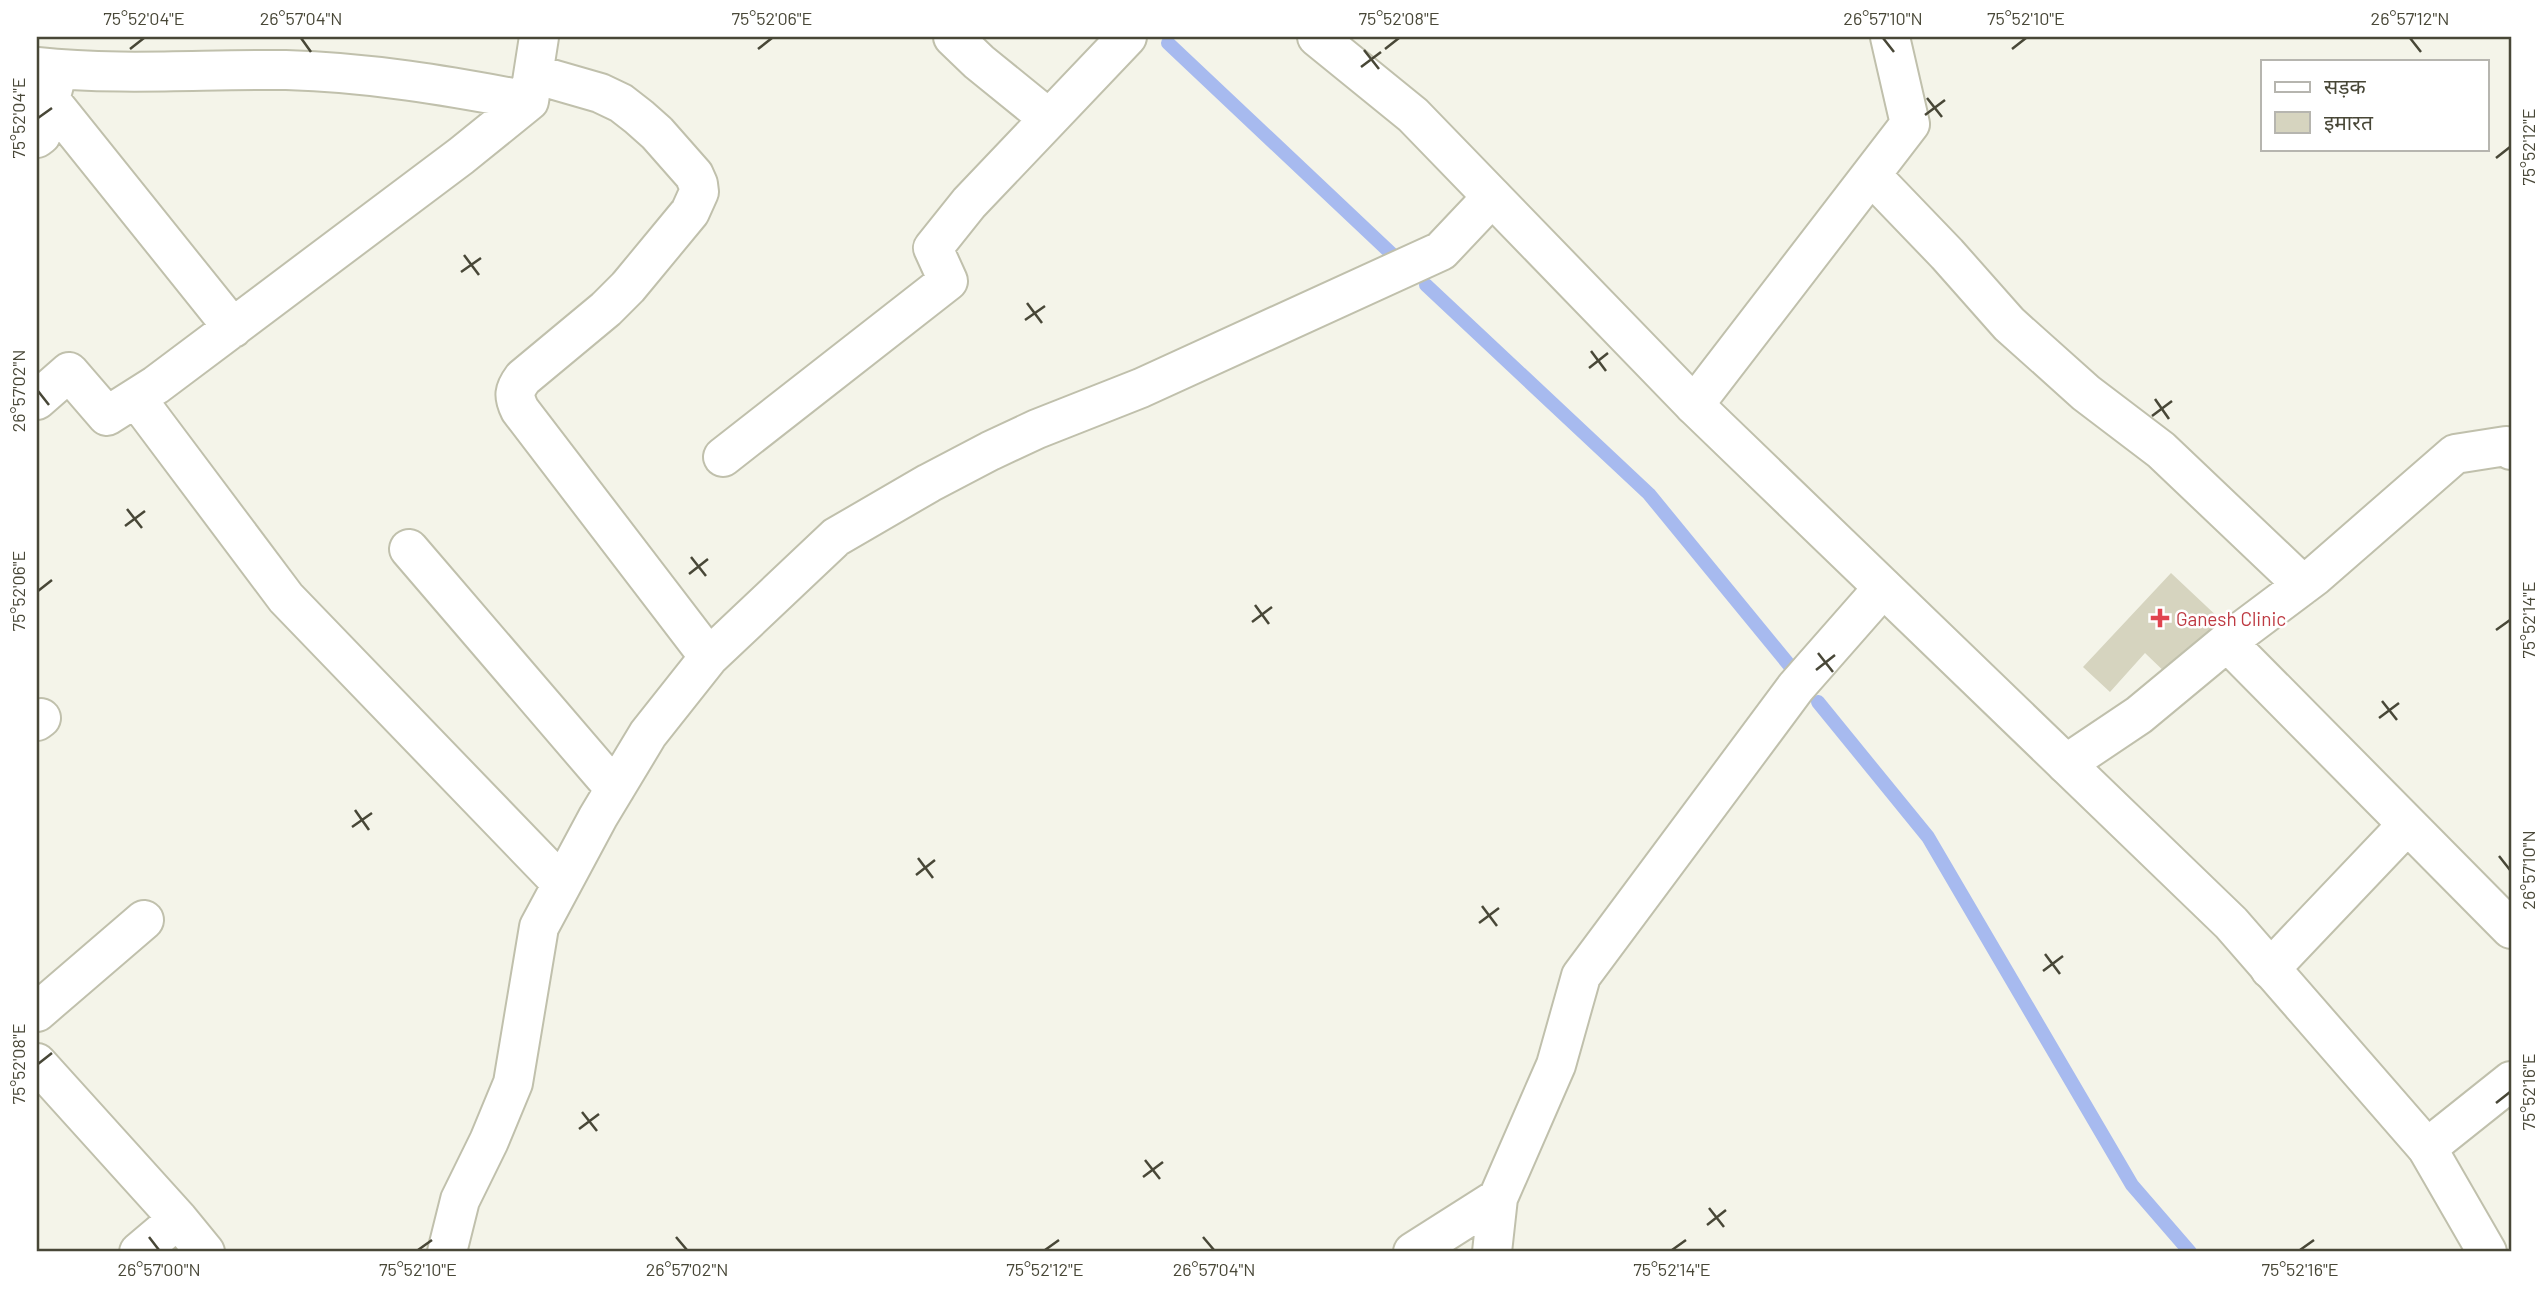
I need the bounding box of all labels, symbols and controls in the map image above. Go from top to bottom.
text: 75°52'04"E [103,7,185,29]
text: 26°57'04"N [260,7,342,29]
text: 75°52'06"E [732,7,812,29]
text: 75°52'08"E [1358,7,1440,29]
text: 26°57'10"N [1843,7,1923,29]
text: 75°52'10"E [1987,7,2065,29]
text: 26°57'12"N [2371,7,2449,29]
legend [2261,60,2488,150]
text: सड़क [2324,73,2366,98]
text: 75°52'04"E [7,77,29,159]
text: 75°52'12"E [2517,108,2539,186]
text: इमारत [2324,109,2374,134]
text: 26°57'02"N [7,350,29,432]
text: 75°52'06"E [7,551,29,631]
text: 75°52'14"E [2517,581,2539,659]
place label: Ganesh Clinic [2176,607,2286,630]
marker: Ganesh Clinic [2150,608,2170,628]
text: 26°57'10"N [2517,830,2539,910]
text: 75°52'08"E [7,1023,29,1105]
text: 75°52'16"E [2517,1053,2539,1131]
text: 26°57'00"N [117,1258,201,1280]
text: 75°52'10"E [379,1258,457,1280]
text: 26°57'02"N [646,1258,728,1280]
text: 75°52'12"E [1006,1258,1084,1280]
text: 26°57'04"N [1173,1258,1255,1280]
text: 75°52'14"E [1633,1258,1711,1280]
text: 75°52'16"E [2261,1258,2339,1280]

